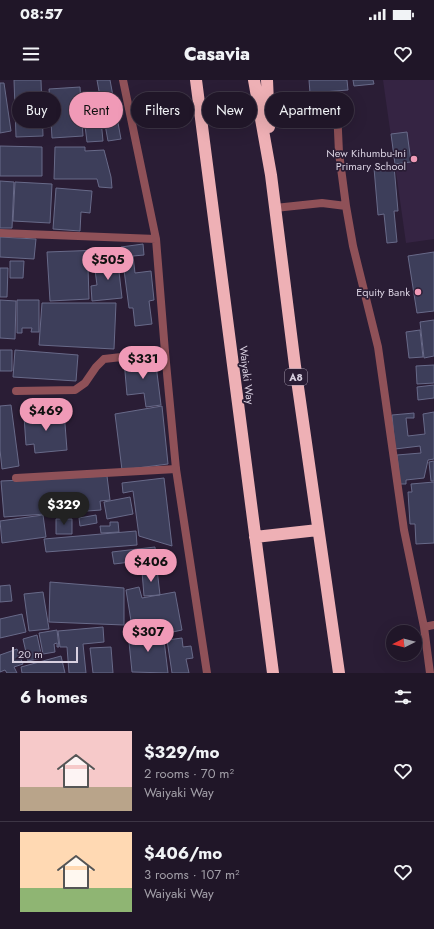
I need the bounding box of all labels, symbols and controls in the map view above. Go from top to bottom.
text: 08:57 [20,3,63,25]
text: Casavia [184,41,250,67]
icon: menu [20,43,42,65]
icon: heart [392,43,414,65]
chip: Buy [12,92,61,128]
chip: Rent [69,92,123,128]
chip: Filters [131,92,194,128]
chip: New [202,92,257,128]
chip: Apartment [265,92,354,128]
place label: New Kihumbu-Ini Primary School [326,145,406,174]
marker: New Kihumbu-Ini Primary School [409,154,419,164]
pin: $505 [84,247,132,281]
text: $505 [91,250,125,269]
place label: Equity Bank [356,284,410,300]
marker: Equity Bank [413,287,423,297]
street label: Waiyaki Way [235,345,259,405]
pin: $331 [119,346,167,380]
text: $331 [128,349,158,368]
road number: A8 [285,369,307,385]
pin: $469 [22,398,70,432]
text: $469 [29,401,63,420]
pin: $329 [40,492,88,526]
text: $329 [47,495,81,514]
pin: $406 [127,549,175,583]
text: $406 [134,552,168,571]
pin: $307 [124,619,172,653]
text: $307 [132,622,164,641]
north arrow [386,625,422,661]
map controls [386,625,422,661]
scale bar [12,645,78,664]
text: 20 m [18,646,43,662]
text: 6 homes [20,685,88,709]
icon: filters [392,686,414,708]
text: $329/mo [144,740,220,764]
icon: home [52,747,100,795]
icon: heart [392,760,414,782]
text: 2 rooms · 70 m² [144,764,234,783]
text: Waiyaki Way [144,783,214,802]
text: $406/mo [144,841,222,865]
icon: home [52,848,100,896]
icon: heart [392,861,414,883]
text: 3 rooms · 107 m² [144,865,240,884]
text: Waiyaki Way [144,884,214,903]

